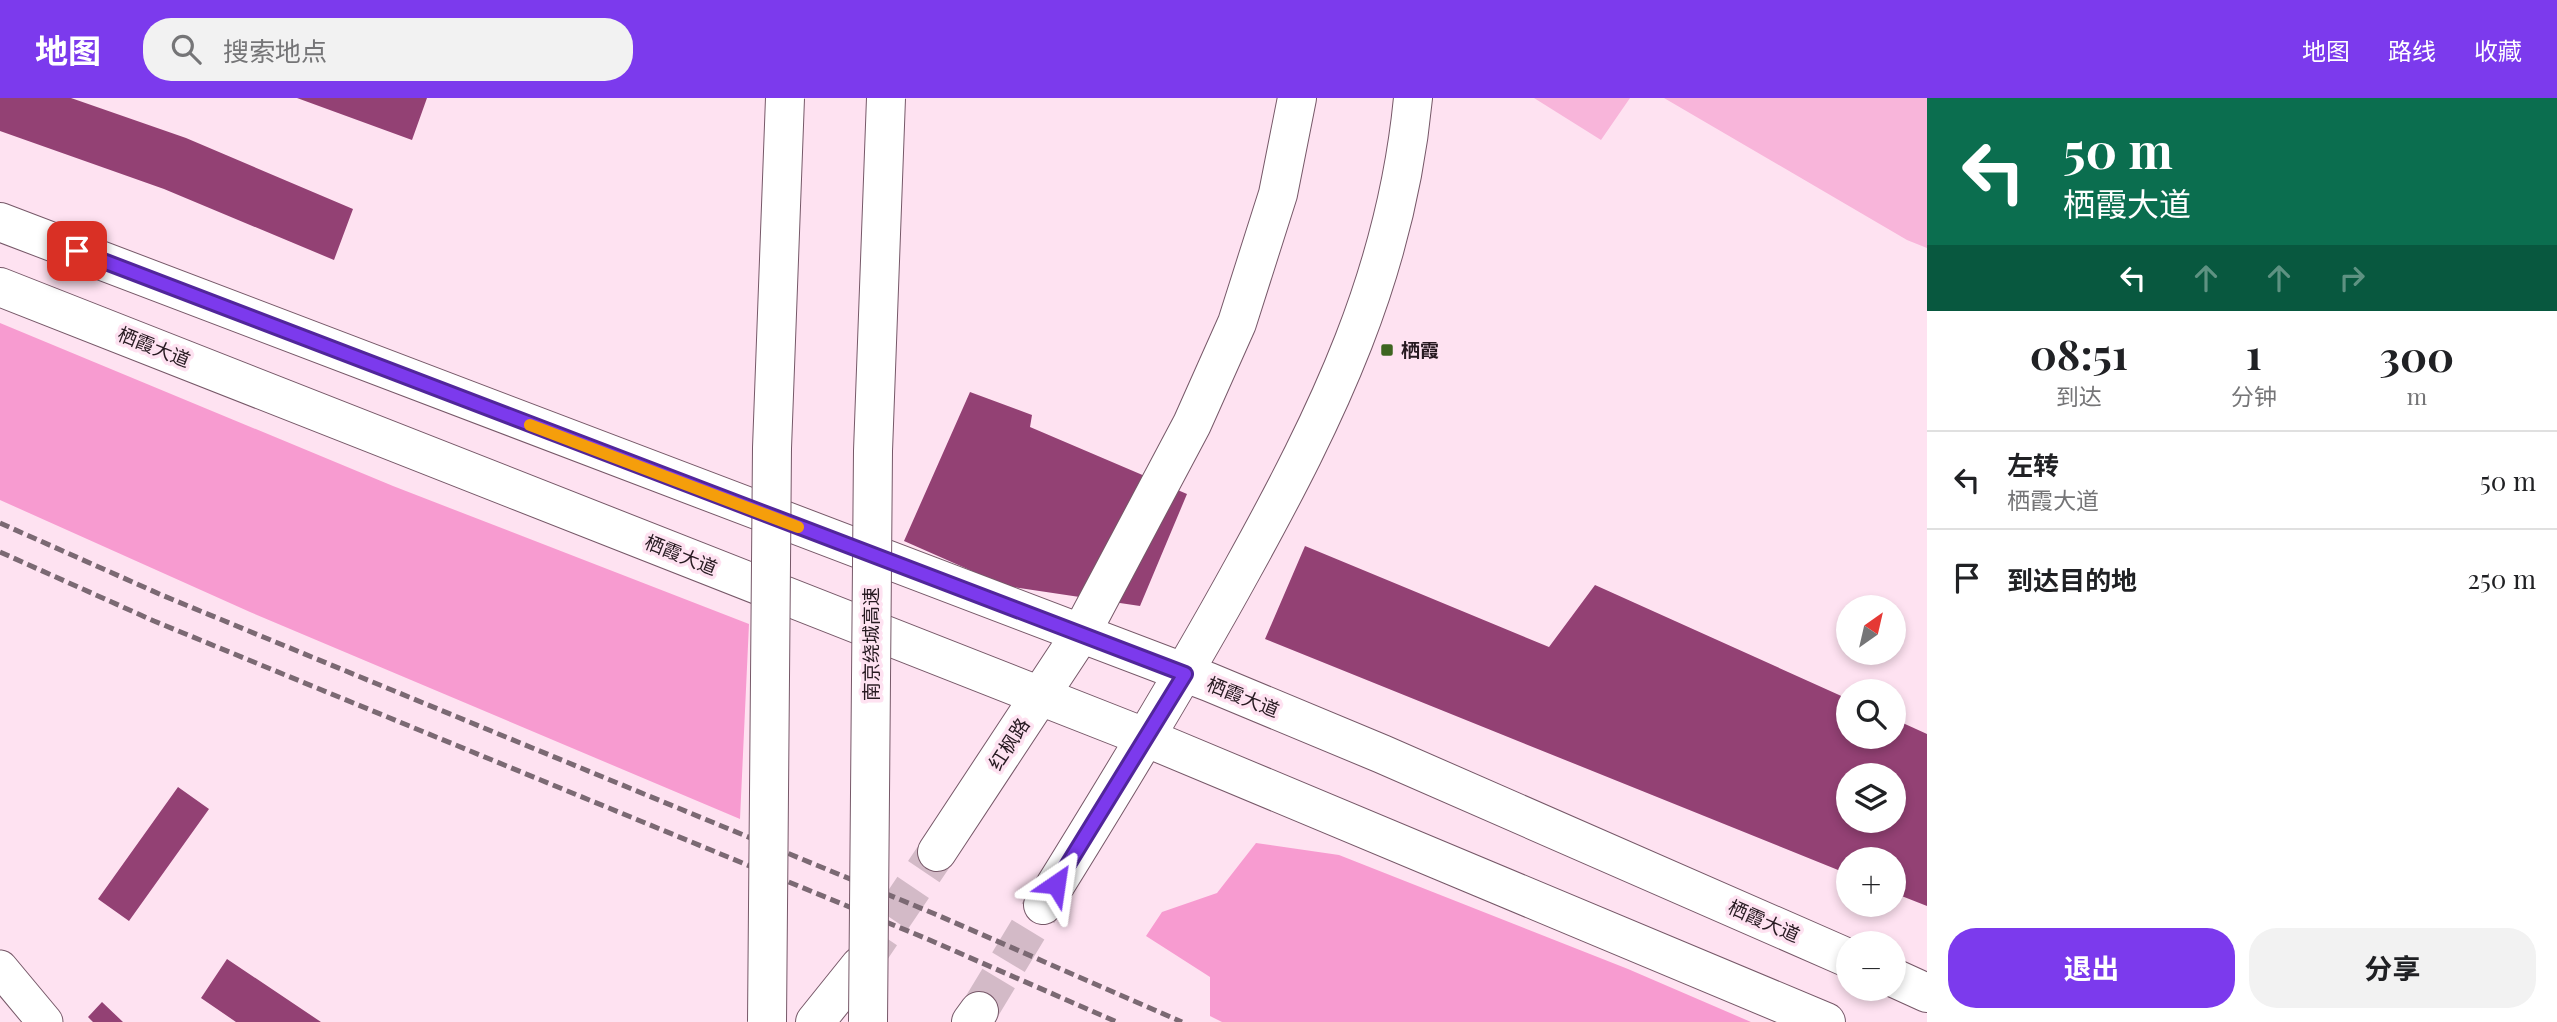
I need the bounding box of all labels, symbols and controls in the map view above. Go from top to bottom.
search box [143,18,633,81]
text: 地图 [35,27,101,71]
icon: search [167,30,205,68]
text: 搜索地点 [223,33,327,68]
text: 地图 [2302,34,2350,66]
text: 路线 [2388,34,2436,66]
text: 收藏 [2474,34,2522,66]
text: 50 m [2063,116,2173,181]
icon: left [1948,126,2039,217]
text: 栖霞大道 [2063,181,2191,224]
pin [47,221,107,281]
icon: arrive [58,232,96,270]
icon: left [2114,259,2152,297]
icon: ahead [2187,259,2225,297]
icon: ahead [2260,259,2298,297]
icon: right [2333,259,2371,297]
street label: 栖霞大道 [114,320,194,372]
text: 08:51 [2030,325,2128,381]
text: 1 [2246,325,2262,381]
text: 300 [2380,327,2454,383]
place label: 栖霞 [1401,336,1439,362]
marker: 栖霞 [1379,342,1395,358]
text: 到达 [2056,380,2102,411]
text: 分钟 [2231,380,2277,411]
text: m [2407,380,2427,411]
text: 左转 [2007,447,2059,482]
icon: left [1948,461,1986,499]
text: 50 m [2480,463,2536,498]
text: 栖霞大道 [2007,484,2099,515]
street label: 栖霞大道 [641,528,721,580]
icon: arrive [1948,559,1986,597]
text: 250 m [2468,561,2536,596]
text: 到达目的地 [2007,562,2137,597]
street label: 南京绕城高速 [857,587,883,701]
north arrow [1836,595,1906,665]
map controls [1836,595,1906,1001]
street label: 栖霞大道 [1203,670,1283,722]
button: search [1836,679,1906,749]
street label: 红枫路 [982,712,1035,774]
button: layers [1836,763,1906,833]
position arrow [1019,847,1093,921]
button: + [1836,847,1906,917]
street label: 栖霞大道 [1724,893,1804,947]
button: 退出 [1948,928,2235,1008]
button: 分享 [2249,928,2536,1008]
button: − [1836,931,1906,1001]

